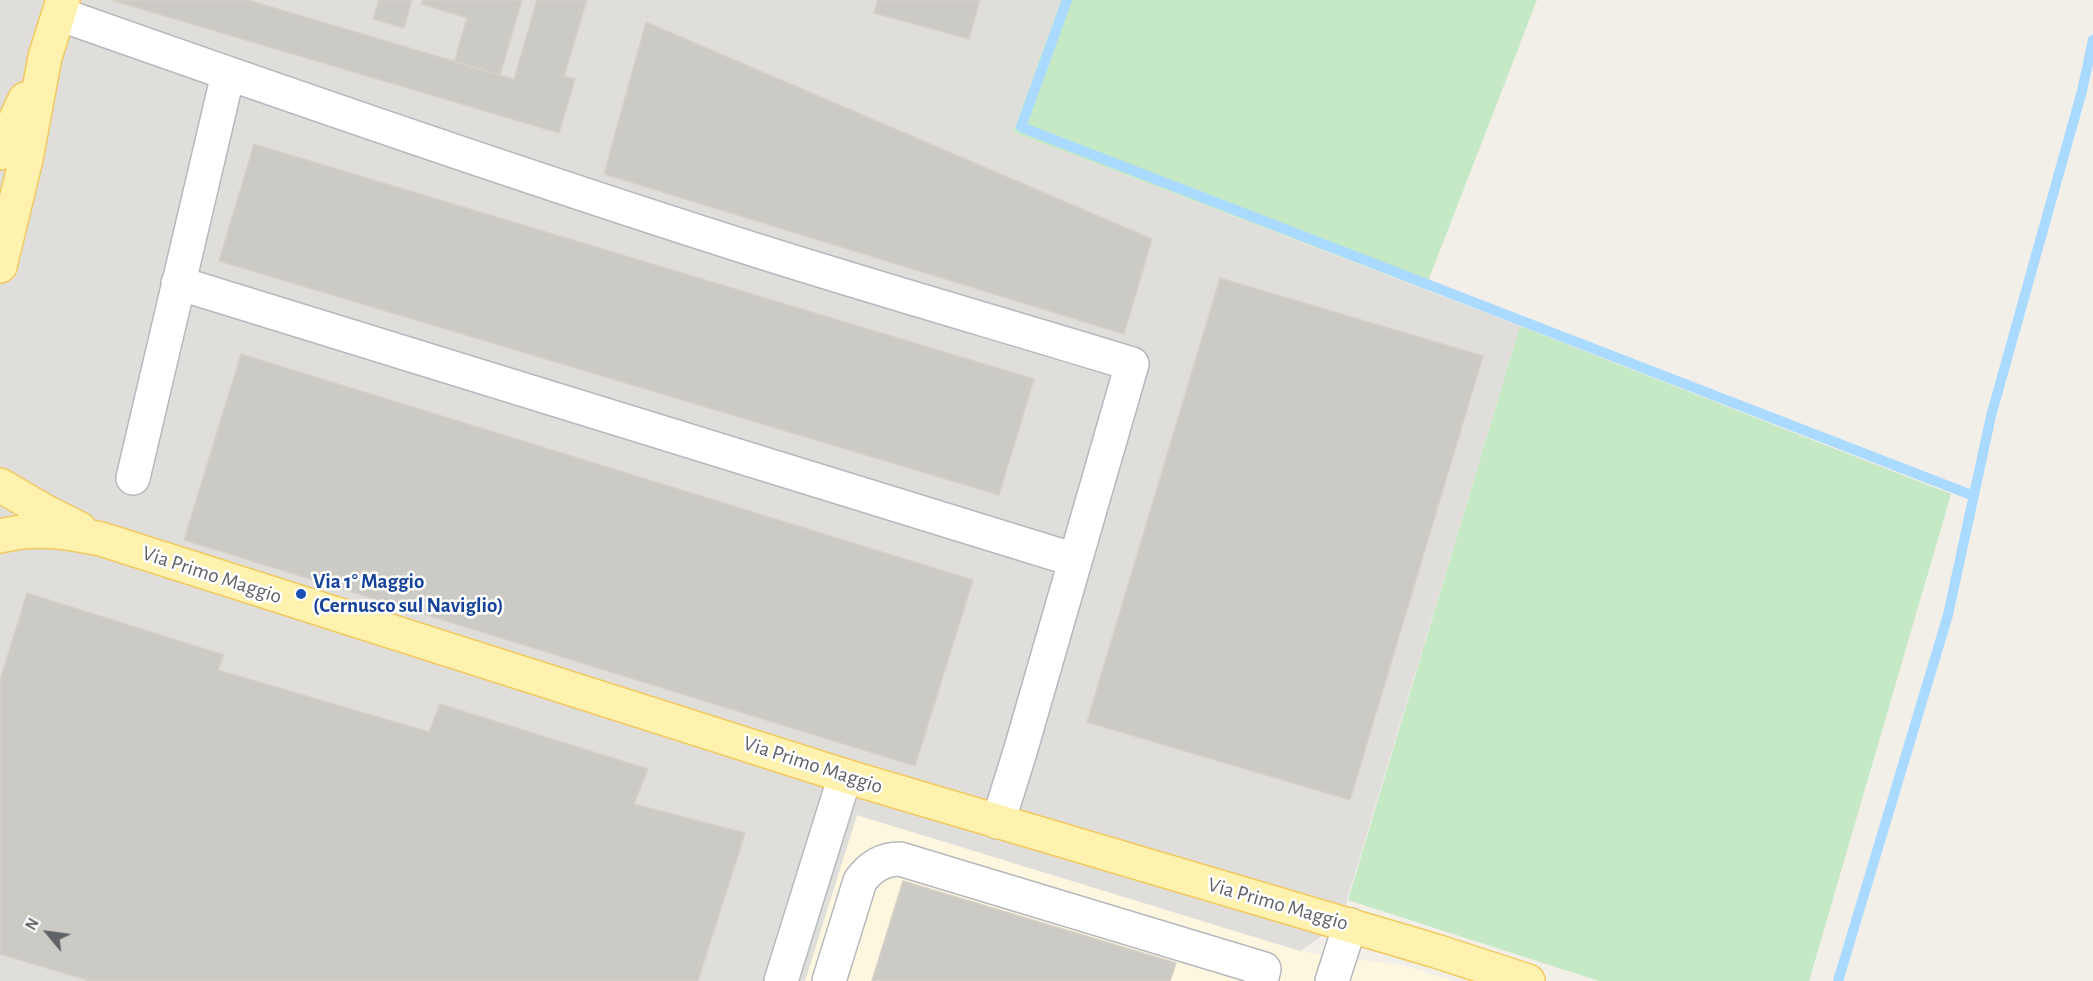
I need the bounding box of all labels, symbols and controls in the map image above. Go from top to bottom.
street label: Via Primo Maggio [139,541,285,609]
place label: Via 1° Maggio (Cernusco sul Naviglio) [313,569,504,619]
marker: Via 1° Maggio (Cernusco sul Naviglio) [294,587,308,601]
street label: Via Primo Maggio [740,731,886,799]
street label: Via Primo Maggio [1205,872,1351,936]
north arrow [18,903,78,963]
text: N [23,916,42,933]

